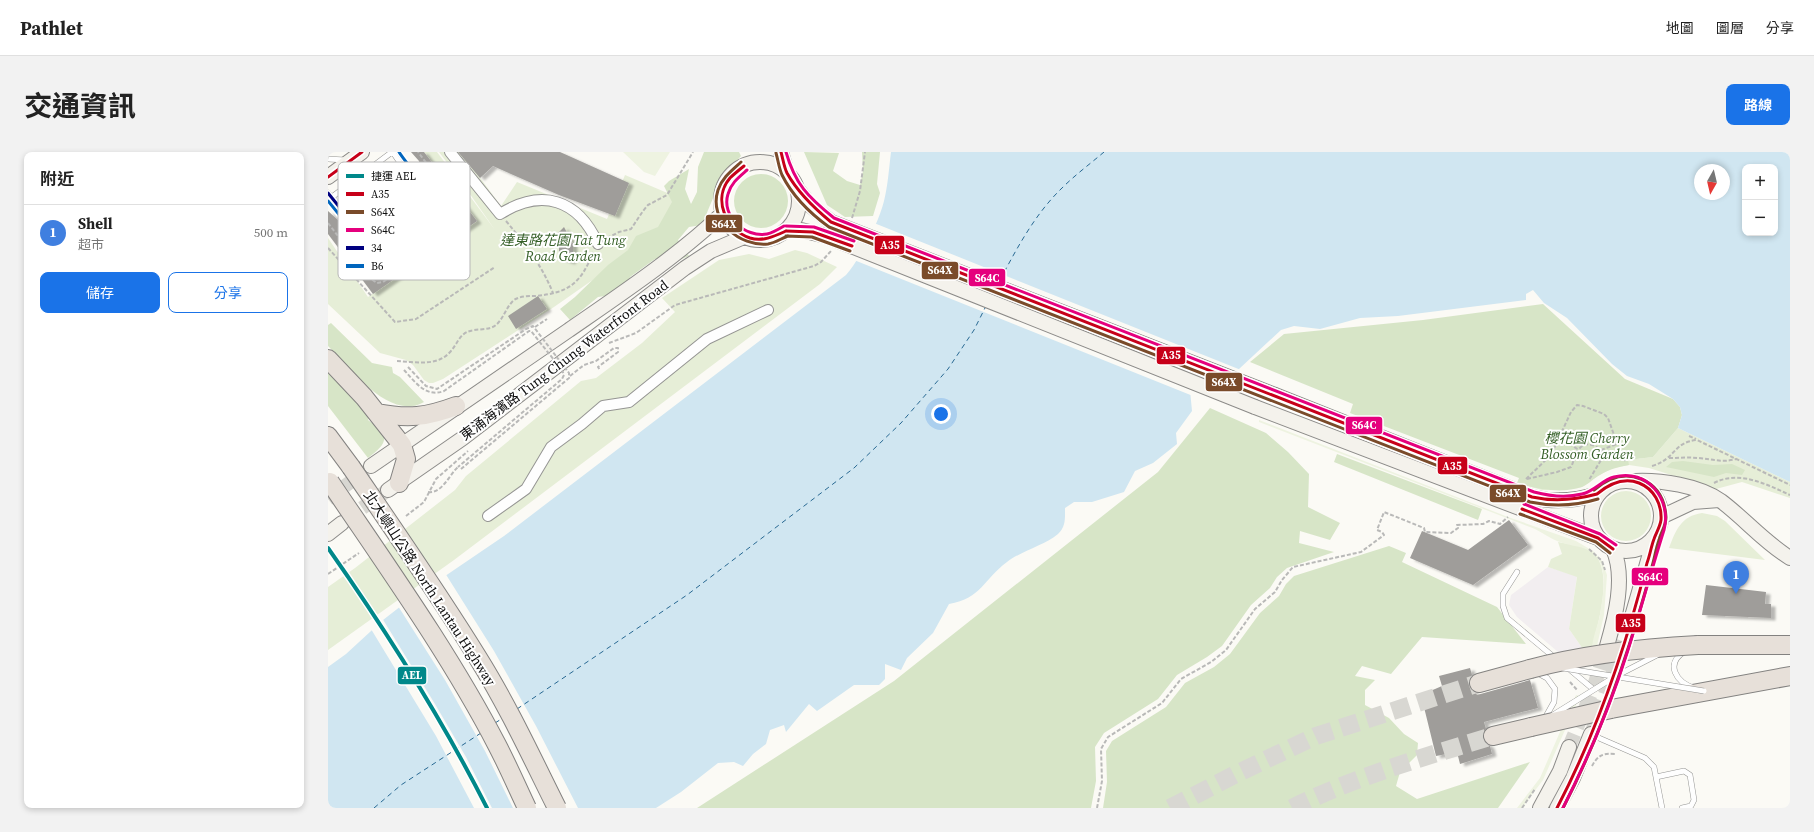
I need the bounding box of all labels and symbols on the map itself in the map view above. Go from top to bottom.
legend [338,162,470,280]
north arrow [1694,164,1730,200]
text: 捷運 AEL [371,169,416,184]
text: A35 [371,187,390,202]
text: S64X [371,205,396,220]
line badge: S64X [705,214,743,233]
text: S64X [711,217,737,232]
text: S64C [371,223,395,238]
park label: 達東路花園 Tat Tung Road Garden [500,230,627,266]
line badge: A35 [874,235,905,255]
text: A35 [880,238,900,253]
text: 34 [371,241,382,256]
text: B6 [371,259,384,274]
line badge: S64X [921,261,959,280]
text: S64X [927,263,953,278]
line badge: S64C [968,268,1006,287]
text: S64C [975,271,1000,286]
street label: 東涌海濱路 Tung Chung Waterfront Road [456,275,672,445]
line badge: A35 [1156,346,1186,365]
text: A35 [1161,348,1181,363]
line badge: S64X [1205,372,1243,392]
text: S64X [1211,375,1237,390]
your location [931,404,951,424]
line badge: S64C [1345,416,1383,435]
text: S64C [1352,418,1377,433]
park label: 櫻花園 Cherry Blossom Garden [1539,428,1634,464]
line badge: A35 [1437,456,1468,475]
text: A35 [1442,459,1462,474]
line badge: S64X [1489,484,1527,503]
street label: 北大嶼山公路 North Lantau Highway [359,486,501,690]
text: S64X [1495,486,1521,501]
pin: 1 [1723,561,1749,594]
line badge: S64C [1631,567,1669,586]
text: S64C [1638,570,1663,585]
line badge: A35 [1615,613,1646,633]
text: A35 [1621,616,1641,631]
line badge: AEL [397,666,427,685]
text: AEL [402,668,423,683]

